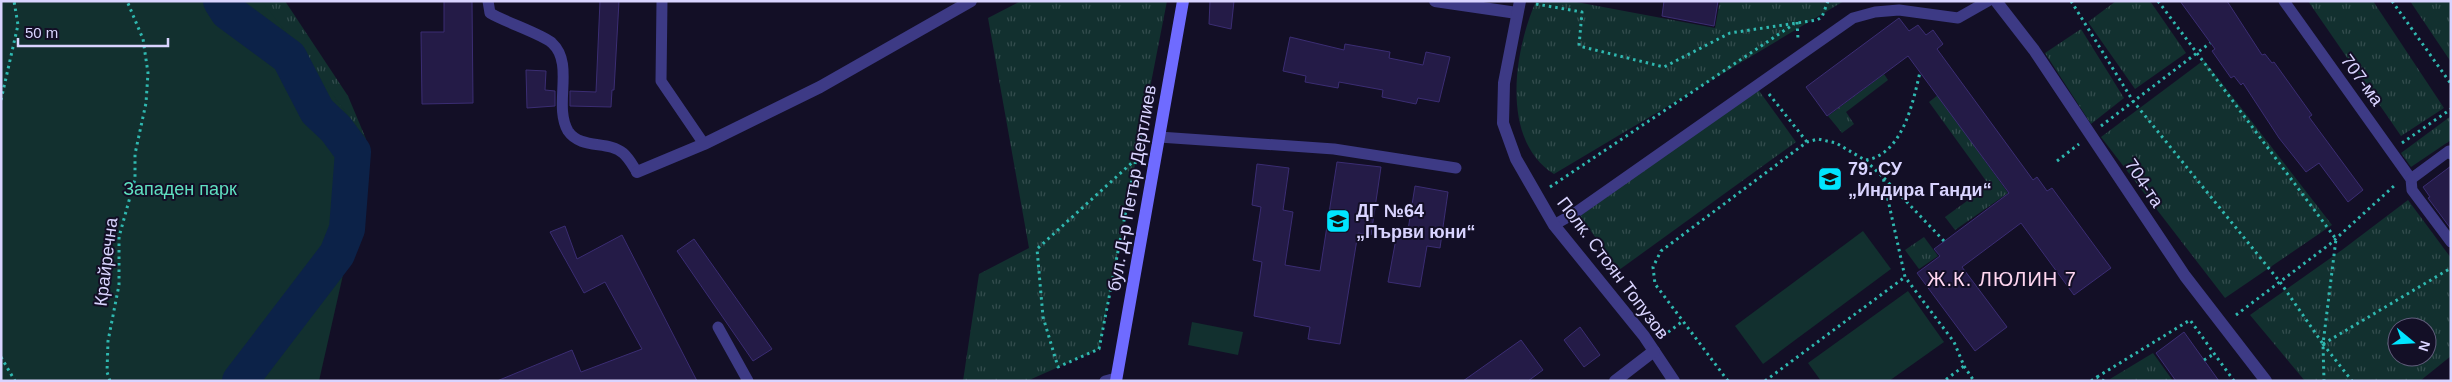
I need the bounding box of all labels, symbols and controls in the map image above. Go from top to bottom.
scale bar [18,15,168,47]
text: 50 m [25,24,58,41]
street label: 707-ма [2337,50,2388,110]
street label: бул. Д-р Петър Дертлиев [1104,83,1160,293]
street label: 704-та [2121,155,2168,212]
place label: 79. СУ „Индира Ганди“ [1848,159,1992,200]
school or university icon: 79. СУ „Индира Ганди“ [1817,166,1843,192]
park label: Западен парк [123,179,237,199]
street label: Полк. Стоян Топузов [1553,193,1673,343]
place label: ДГ №64 „Първи юни“ [1356,201,1476,242]
school or university icon: ДГ №64 „Първи юни“ [1325,208,1351,234]
street label: Крайречна [91,215,121,308]
district label: Ж.К. ЛЮЛИН 7 [1927,268,2077,290]
north arrow [2387,317,2437,367]
text: N [2415,339,2434,353]

